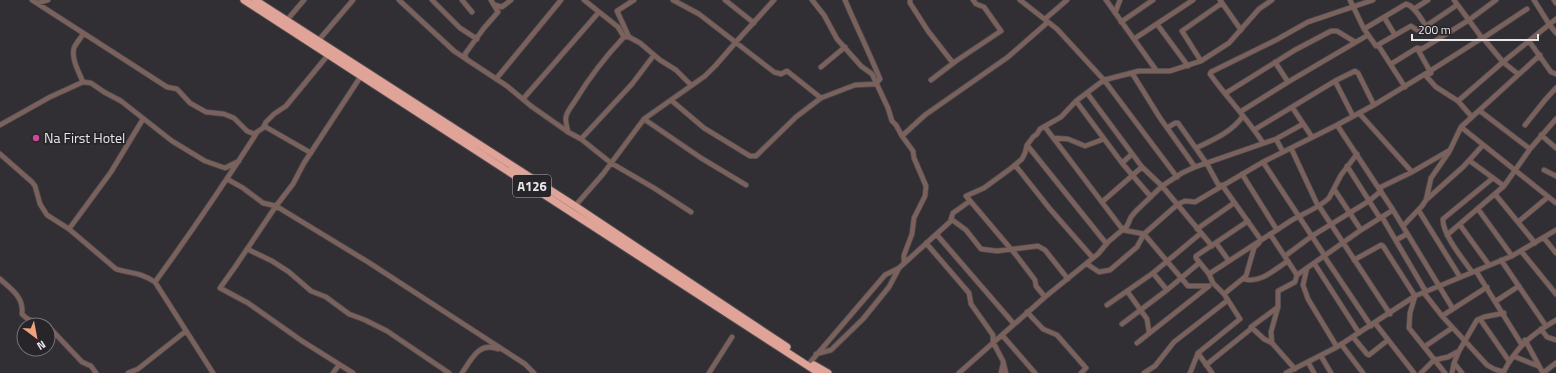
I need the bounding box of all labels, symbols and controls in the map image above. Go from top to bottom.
scale bar [1412,16,1538,42]
text: 200 m [1418,20,1451,39]
place label: Na First Hotel [44,127,125,148]
marker: Na First Hotel [31,133,41,143]
road number: A126 [513,175,551,197]
north arrow [16,317,56,357]
text: N [34,337,49,354]

